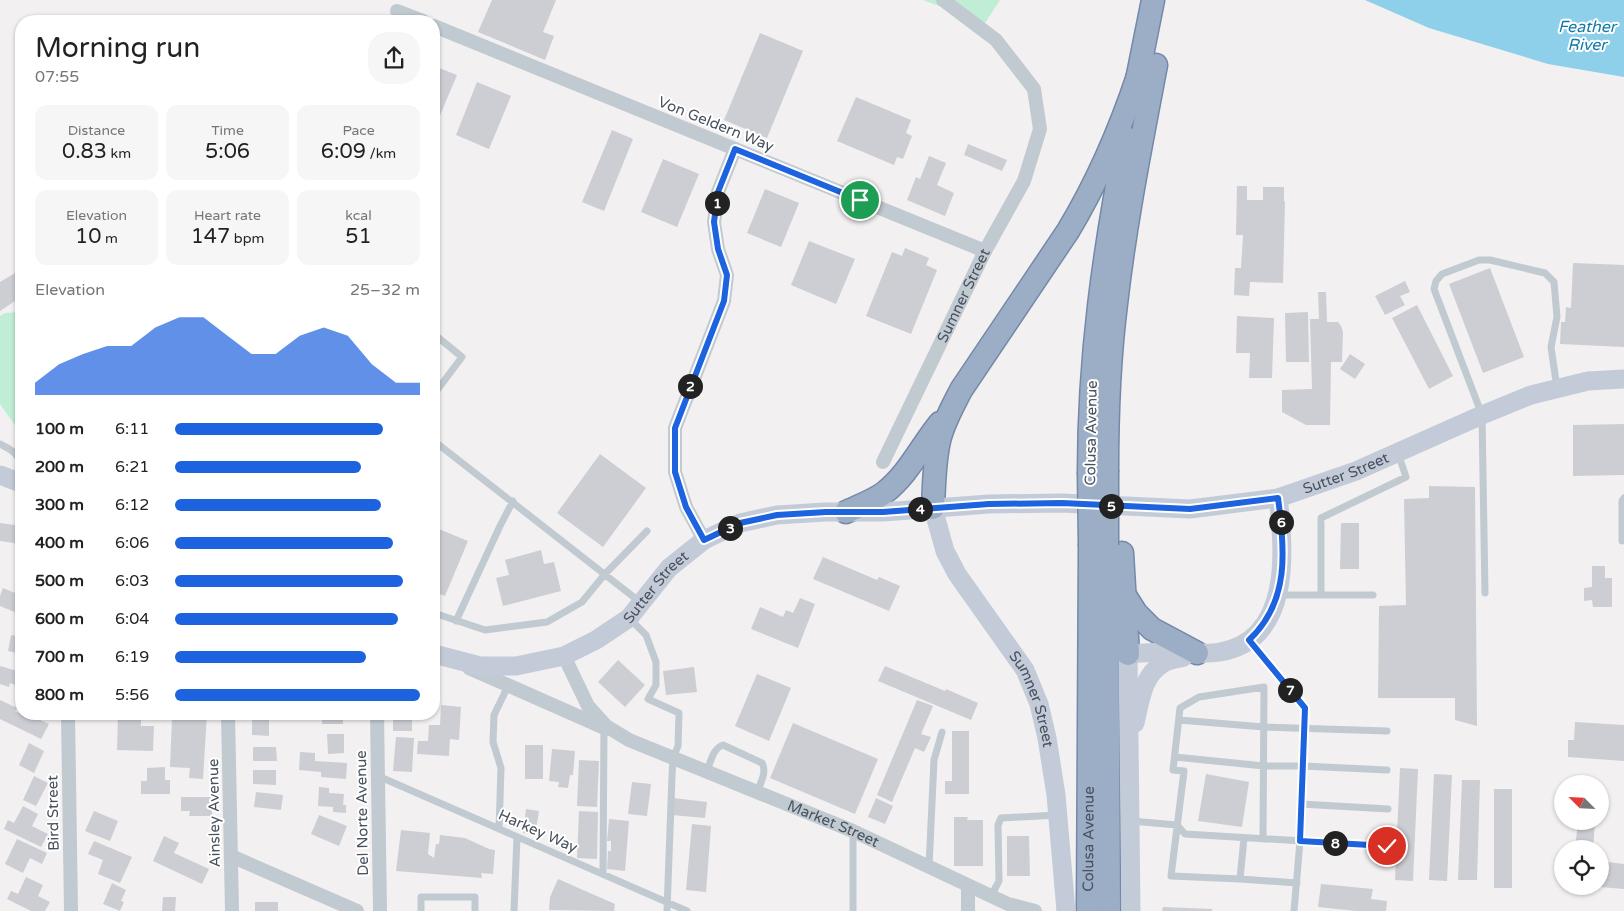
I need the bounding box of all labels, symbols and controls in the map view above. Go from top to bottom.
water label: Feather River [1558,17,1618,55]
text: Morning run [35,31,200,65]
button: share [368,32,420,84]
text: 07:55 [35,67,79,87]
street label: Von Geldern Way [656,93,776,155]
text: Distance [68,122,125,139]
text: Time [211,122,244,139]
text: Pace [342,122,375,139]
text: 0.83 [62,139,107,164]
text: 5:06 [205,139,250,164]
text: 6:09 [321,139,366,164]
text: km [107,145,131,162]
text: /km [366,145,396,162]
pin [839,179,881,221]
icon: arrive [846,186,874,214]
pin: 1 [704,190,730,216]
text: 1 [713,195,722,212]
text: Elevation [66,207,127,224]
text: Heart rate [194,207,261,224]
text: kcal [345,207,372,224]
text: 10 [75,224,101,249]
text: 147 [191,224,230,249]
text: 51 [345,224,372,249]
text: m [101,230,118,247]
text: bpm [230,230,264,247]
street label: Sumner Street [933,245,994,345]
text: Elevation [35,280,105,300]
text: 25–32 m [350,280,420,300]
pin: 2 [678,374,702,398]
text: 2 [686,378,695,395]
street label: Colusa Avenue [1081,380,1101,486]
text: 100 m [35,419,84,439]
text: 6:11 [115,419,149,439]
street label: Sutter Street [1300,448,1392,498]
text: 200 m [35,457,84,477]
text: 6:21 [115,457,149,477]
pin: 5 [1098,494,1124,518]
text: 300 m [35,495,84,515]
text: 6:12 [115,495,149,515]
pin: 4 [908,496,932,522]
text: 5 [1107,498,1116,515]
text: 4 [916,501,925,518]
pin: 6 [1268,510,1294,534]
text: 6 [1277,514,1286,531]
pin: 3 [718,516,742,540]
text: 3 [726,520,735,537]
text: 400 m [35,533,84,553]
text: 6:06 [115,533,149,553]
street label: Sutter Street [619,547,692,627]
text: 500 m [35,571,84,591]
text: 6:03 [115,571,149,591]
text: 600 m [35,609,84,629]
text: 6:04 [115,609,149,629]
text: 700 m [35,647,84,667]
text: 6:19 [115,647,149,667]
street label: Sumner Street [1005,647,1057,749]
pin: 7 [1278,678,1302,702]
text: 7 [1286,682,1295,699]
text: 800 m [35,685,84,705]
text: 5:56 [115,685,149,705]
street label: Del Norte Avenue [352,750,372,876]
street label: Ainsley Avenue [204,758,224,868]
street label: Bird Street [43,775,63,851]
north arrow [1554,775,1609,830]
map controls [1554,775,1609,895]
street label: Colusa Avenue [1079,786,1098,892]
street label: Market Street [785,796,882,851]
street label: Harkey Way [496,806,580,856]
pin [1366,825,1408,867]
pin: 8 [1322,830,1348,856]
icon: check [1373,832,1401,860]
text: 8 [1331,835,1340,852]
button: locate [1554,840,1609,895]

